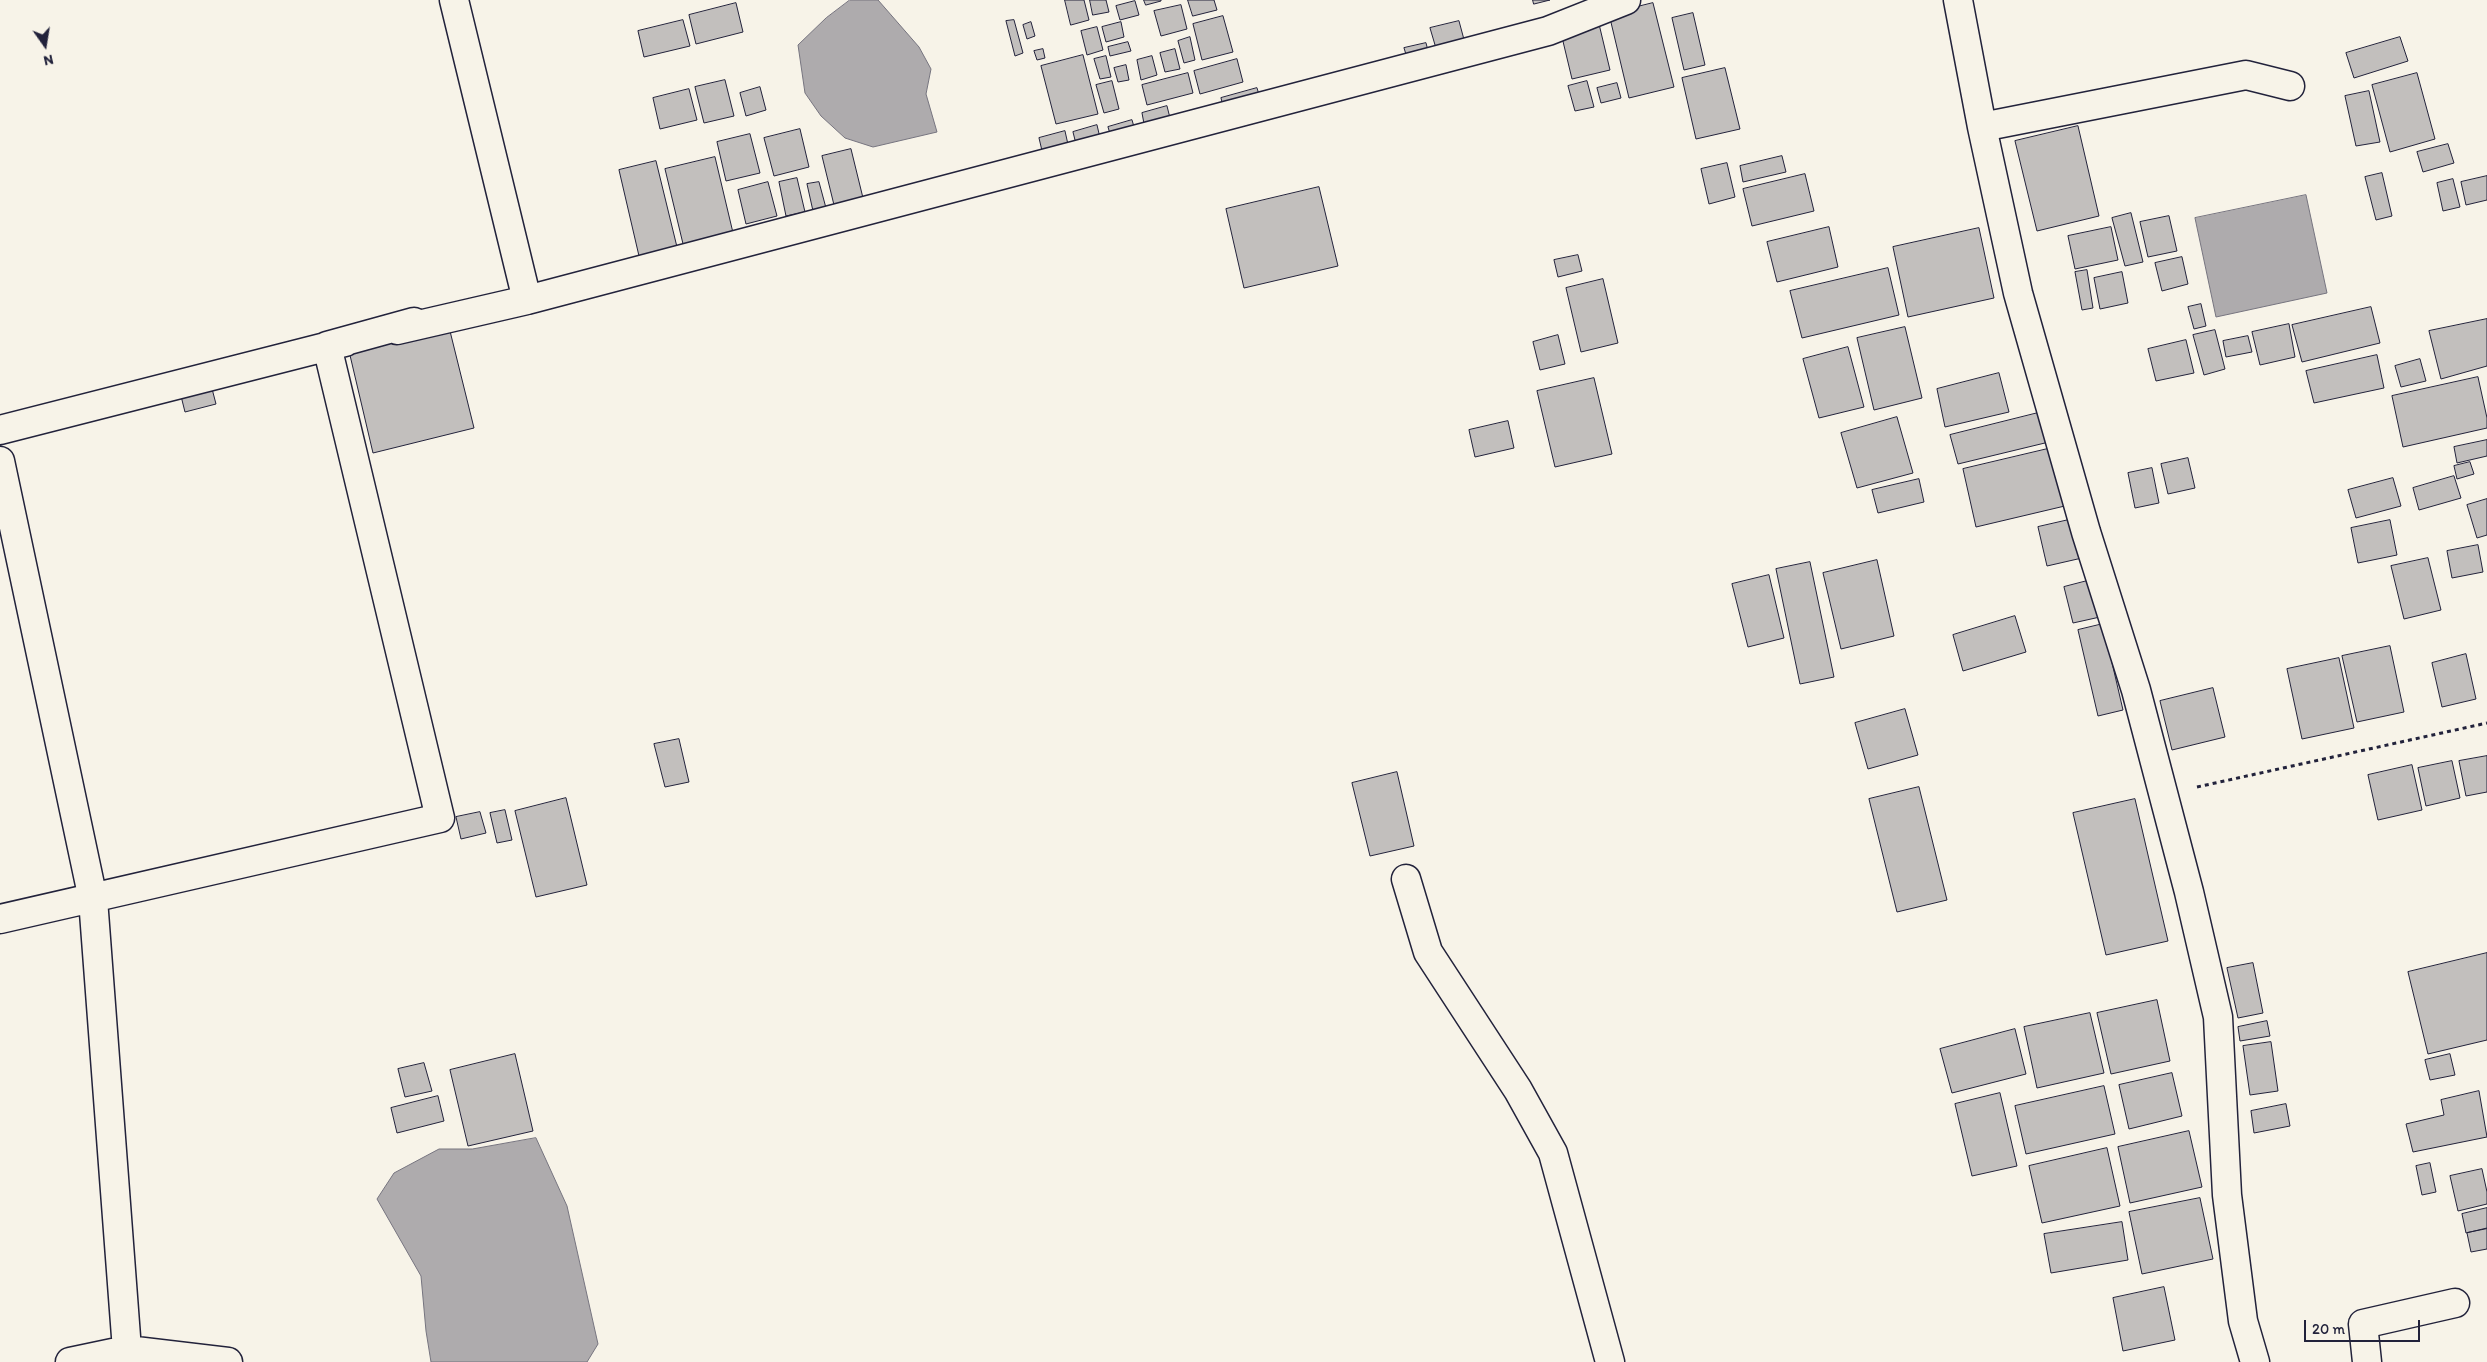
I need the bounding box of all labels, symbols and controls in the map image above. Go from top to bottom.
north arrow [20,20,70,70]
text: N [42,51,55,69]
scale bar [2307,1310,2423,1342]
text: 20 m [2312,1320,2345,1338]

